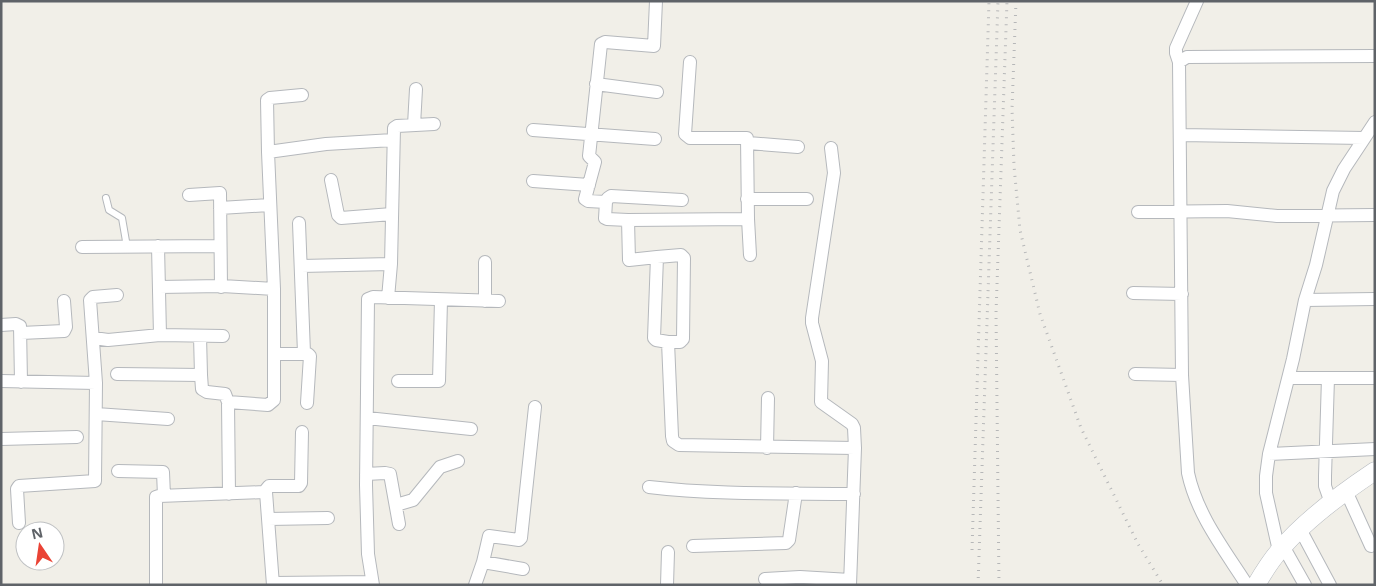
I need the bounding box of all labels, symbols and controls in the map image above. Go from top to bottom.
north arrow [15,521,65,571]
text: N [29,522,45,543]

